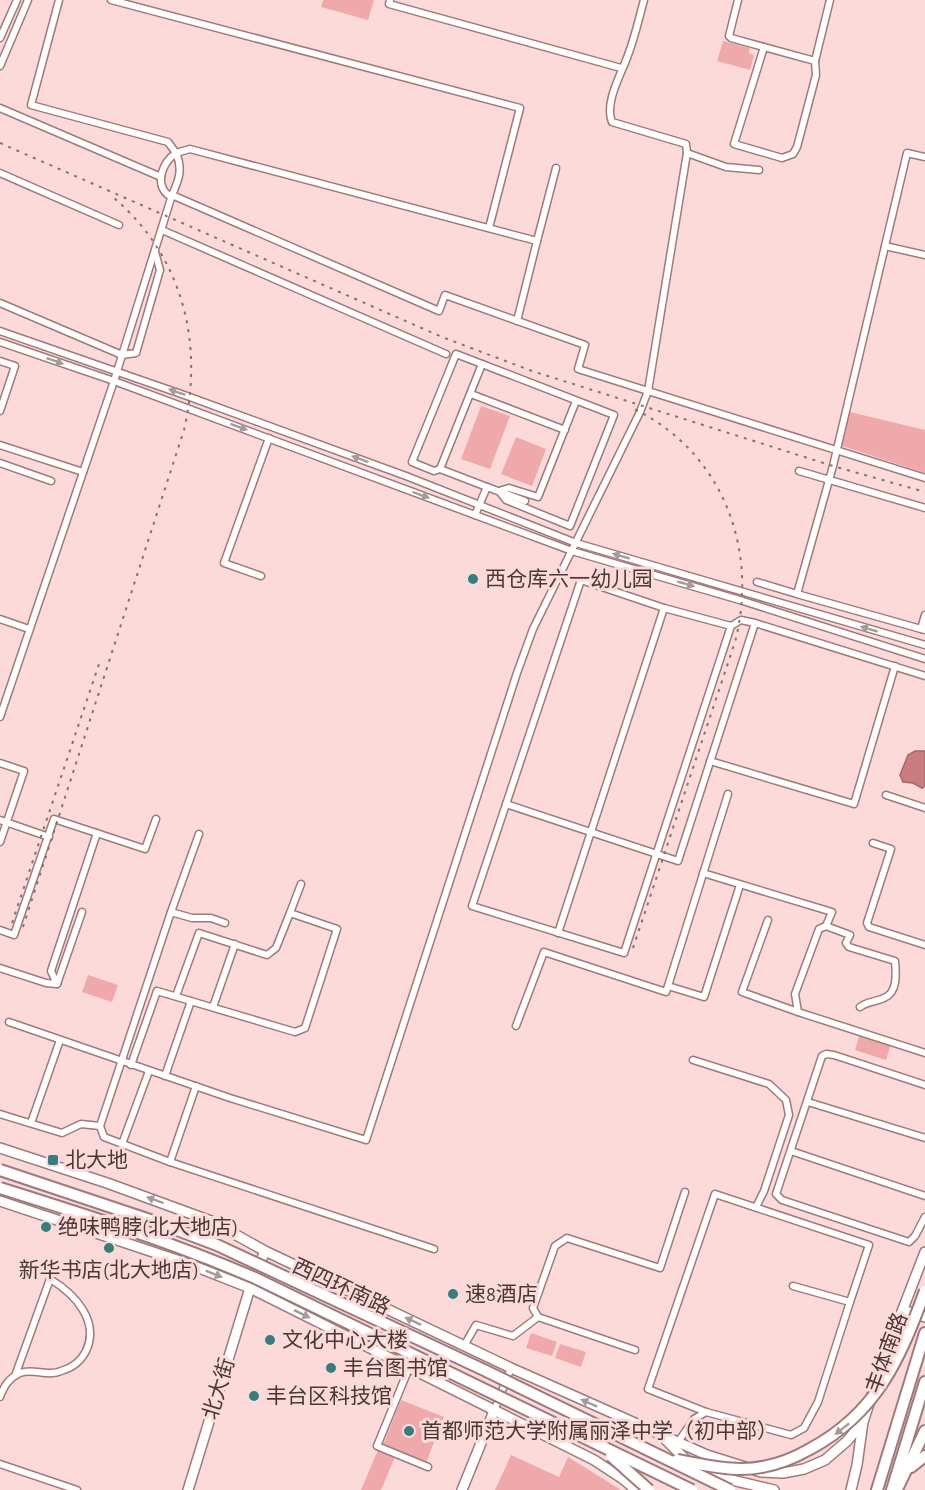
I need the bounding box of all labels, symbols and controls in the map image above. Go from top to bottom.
one-way arrow [46,356,64,366]
one-way arrow [168,387,186,397]
one-way arrow [230,423,248,433]
one-way arrow [351,454,369,464]
one-way arrow [413,490,431,500]
one-way arrow [612,551,630,560]
place label: 西仓库六一幼儿园 [485,568,653,590]
marker: 西仓库六一幼儿园 [466,572,480,586]
one-way arrow [677,580,695,589]
one-way arrow [860,624,878,633]
place label: 北大地 [65,1149,128,1171]
marker: 北大地 [46,1153,60,1167]
one-way arrow [146,1195,164,1205]
place label: 绝味鸭脖(北大地店) [58,1216,238,1238]
marker: 绝味鸭脖(北大地店) [39,1220,53,1234]
marker: 新华书店(北大地店) [102,1241,116,1255]
street label: 西四环南路 [289,1254,393,1319]
place label: 新华书店(北大地店) [19,1259,199,1281]
one-way arrow [206,1269,224,1279]
place label: 速8酒店 [465,1283,538,1305]
marker: 速8酒店 [446,1287,460,1301]
one-way arrow [294,1309,311,1319]
street label: 丰体南路 [862,1310,911,1396]
one-way arrow [404,1316,421,1325]
place label: 文化中心大楼 [282,1329,408,1351]
marker: 文化中心大楼 [263,1333,277,1347]
street label: 北大街 [199,1356,238,1422]
place label: 丰台图书馆 [343,1357,448,1379]
marker: 丰台图书馆 [324,1361,338,1375]
place label: 丰台区科技馆 [266,1385,392,1407]
marker: 丰台区科技馆 [247,1389,261,1403]
one-way arrow [580,1398,598,1408]
place label: 首都师范大学附属丽泽中学（初中部） [421,1420,778,1442]
one-way arrow [834,1422,850,1435]
marker: 首都师范大学附属丽泽中学（初中部） [402,1424,416,1438]

